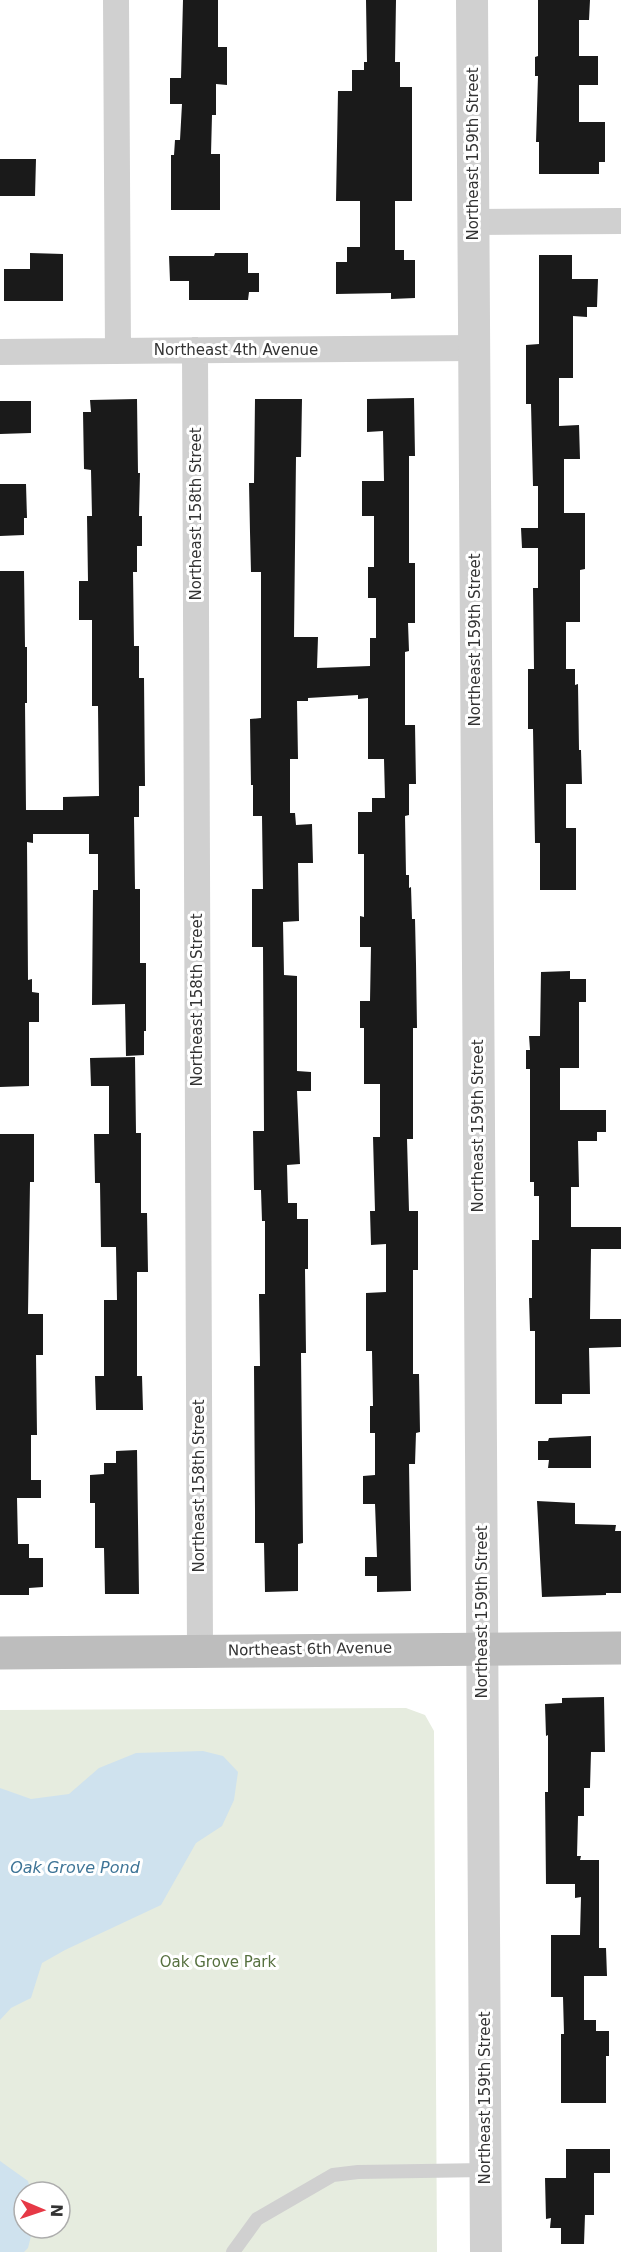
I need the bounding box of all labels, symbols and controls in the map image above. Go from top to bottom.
street label: Northeast 159th Street [464,67,482,241]
street label: Northeast 4th Avenue [154,341,318,359]
street label: Northeast 158th Street [187,427,205,601]
street label: Northeast 159th Street [466,553,484,727]
street label: Northeast 158th Street [188,913,206,1087]
street label: Northeast 159th Street [469,1039,487,1213]
street label: Northeast 158th Street [190,1399,208,1573]
street label: Northeast 159th Street [473,1525,491,1699]
street label: Northeast 6th Avenue [228,1639,392,1659]
water label: Oak Grove Pond [10,1858,141,1877]
park label: Oak Grove Park [160,1953,277,1971]
street label: Northeast 159th Street [476,2011,494,2185]
north arrow [12,2180,72,2240]
text: N [47,2203,66,2218]

